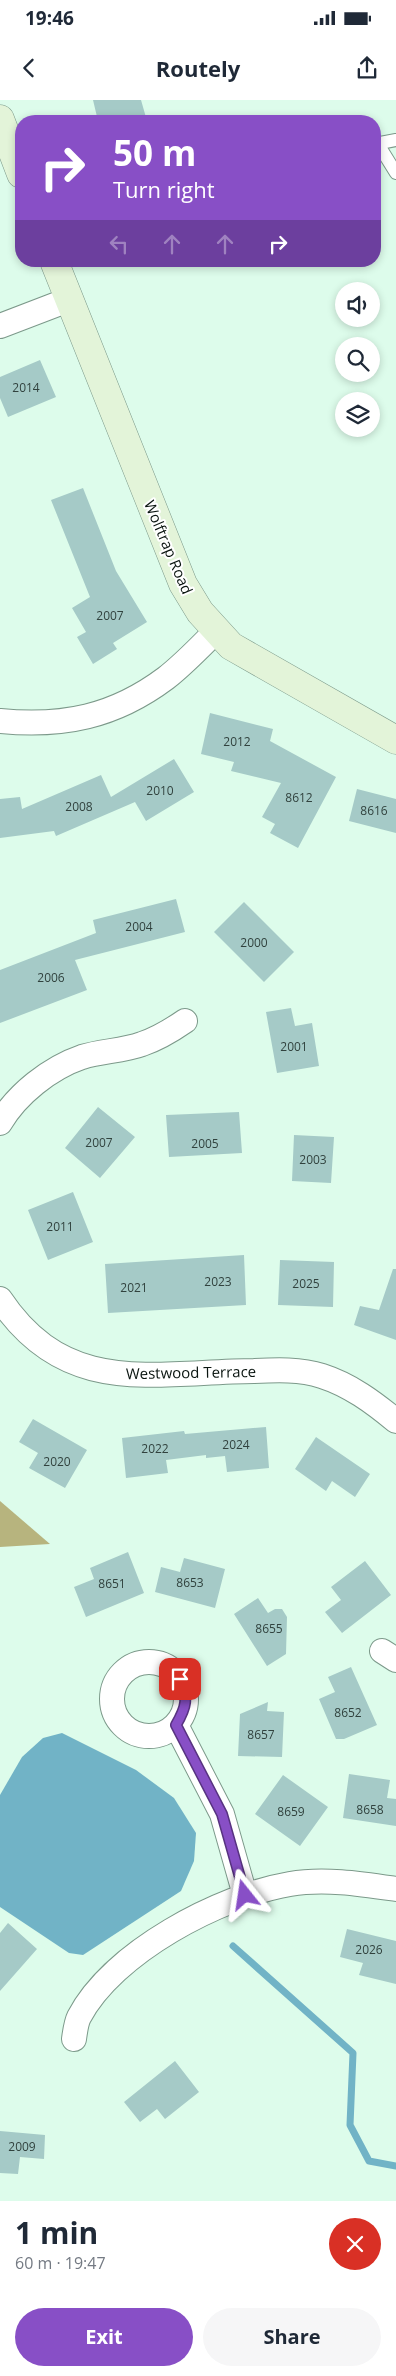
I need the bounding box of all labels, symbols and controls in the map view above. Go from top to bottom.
text: 19:46 [25,5,74,31]
text: Routely [156,53,240,83]
icon: back [15,54,43,82]
icon: share [353,54,381,82]
text: 50 m [113,129,196,176]
icon: right [30,135,95,200]
text: Turn right [113,174,215,204]
icon: left [105,230,133,258]
icon: ahead [158,230,186,258]
icon: ahead [211,230,239,258]
icon: right [264,230,292,258]
map controls [335,282,380,437]
button: sound [335,282,380,327]
button: search [335,337,380,382]
house number: 2014 [12,379,40,396]
button: layers [335,392,380,437]
street label: Wolftrap Road [140,497,198,597]
house number: 2007 [96,607,124,624]
house number: 2012 [223,733,251,750]
house number: 2010 [146,782,174,799]
house number: 8612 [285,789,313,806]
house number: 2008 [65,798,93,815]
house number: 8616 [360,802,388,819]
house number: 2004 [125,918,153,935]
house number: 2000 [240,934,268,951]
house number: 2006 [37,969,65,986]
house number: 2001 [280,1038,308,1055]
house number: 2007 [85,1134,113,1151]
house number: 2005 [191,1135,219,1152]
house number: 2003 [299,1151,327,1168]
house number: 2011 [46,1218,74,1235]
house number: 2023 [204,1273,232,1290]
house number: 2025 [292,1275,320,1292]
house number: 2021 [120,1279,148,1296]
street label: Westwood Terrace [126,1361,256,1383]
house number: 2024 [222,1436,250,1453]
house number: 2022 [141,1440,169,1457]
house number: 2020 [43,1453,71,1470]
house number: 8653 [176,1574,204,1591]
house number: 8651 [98,1575,126,1592]
house number: 8655 [255,1620,283,1637]
pin [159,1658,201,1700]
icon: arrive [166,1665,194,1693]
house number: 8652 [334,1704,362,1721]
house number: 8657 [247,1726,275,1743]
house number: 8658 [356,1801,384,1818]
house number: 8659 [277,1803,305,1820]
position arrow [218,1868,270,1920]
house number: 2026 [355,1941,383,1958]
house number: 2009 [8,2138,36,2155]
text: 1 min [15,2212,98,2253]
button: close [329,2218,381,2270]
text: 60 m · 19:47 [15,2252,106,2274]
button: Exit [15,2308,193,2366]
button: Share [203,2308,381,2366]

